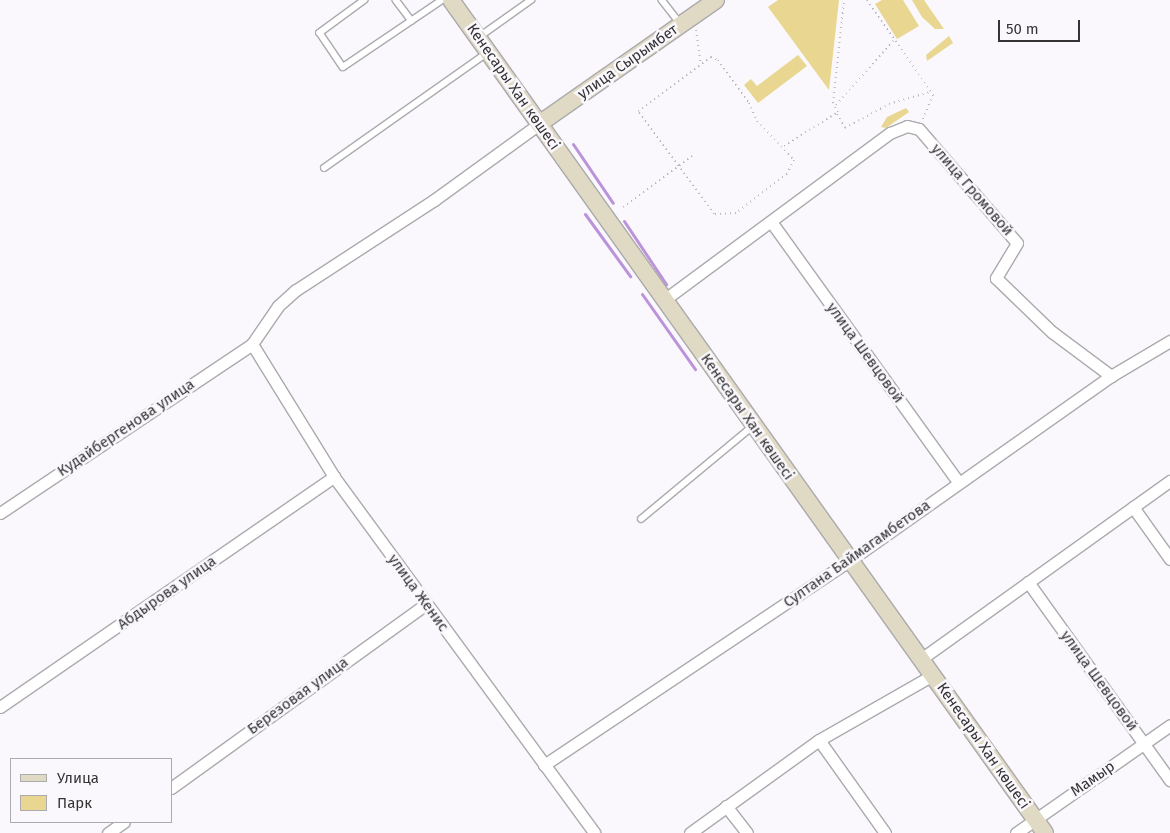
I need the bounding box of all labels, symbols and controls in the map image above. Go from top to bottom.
scale bar [1000,10,1082,42]
street label: Кенесары Хан көшесі [463,20,563,154]
text: 50 m [1006,20,1039,38]
street label: улица Сырымбет [574,21,682,103]
street label: улица Громовой [927,140,1017,240]
street label: улица Шевцовой [823,299,907,407]
street label: Кенесары Хан көшесі [697,350,797,484]
street label: Кудайбергенова улица [54,375,198,481]
street label: Султана Баймагамбетова [780,496,934,612]
street label: улица Женис [384,551,452,635]
street label: Абдырова улица [114,552,220,634]
street label: улица Шевцовой [1057,627,1141,735]
street label: Березовая улица [244,653,352,739]
street label: Кенесары Хан көшесі [933,679,1033,813]
street label: Мамыр [1067,757,1119,801]
legend [10,758,172,823]
text: Улица [57,769,99,787]
text: Парк [57,794,92,812]

